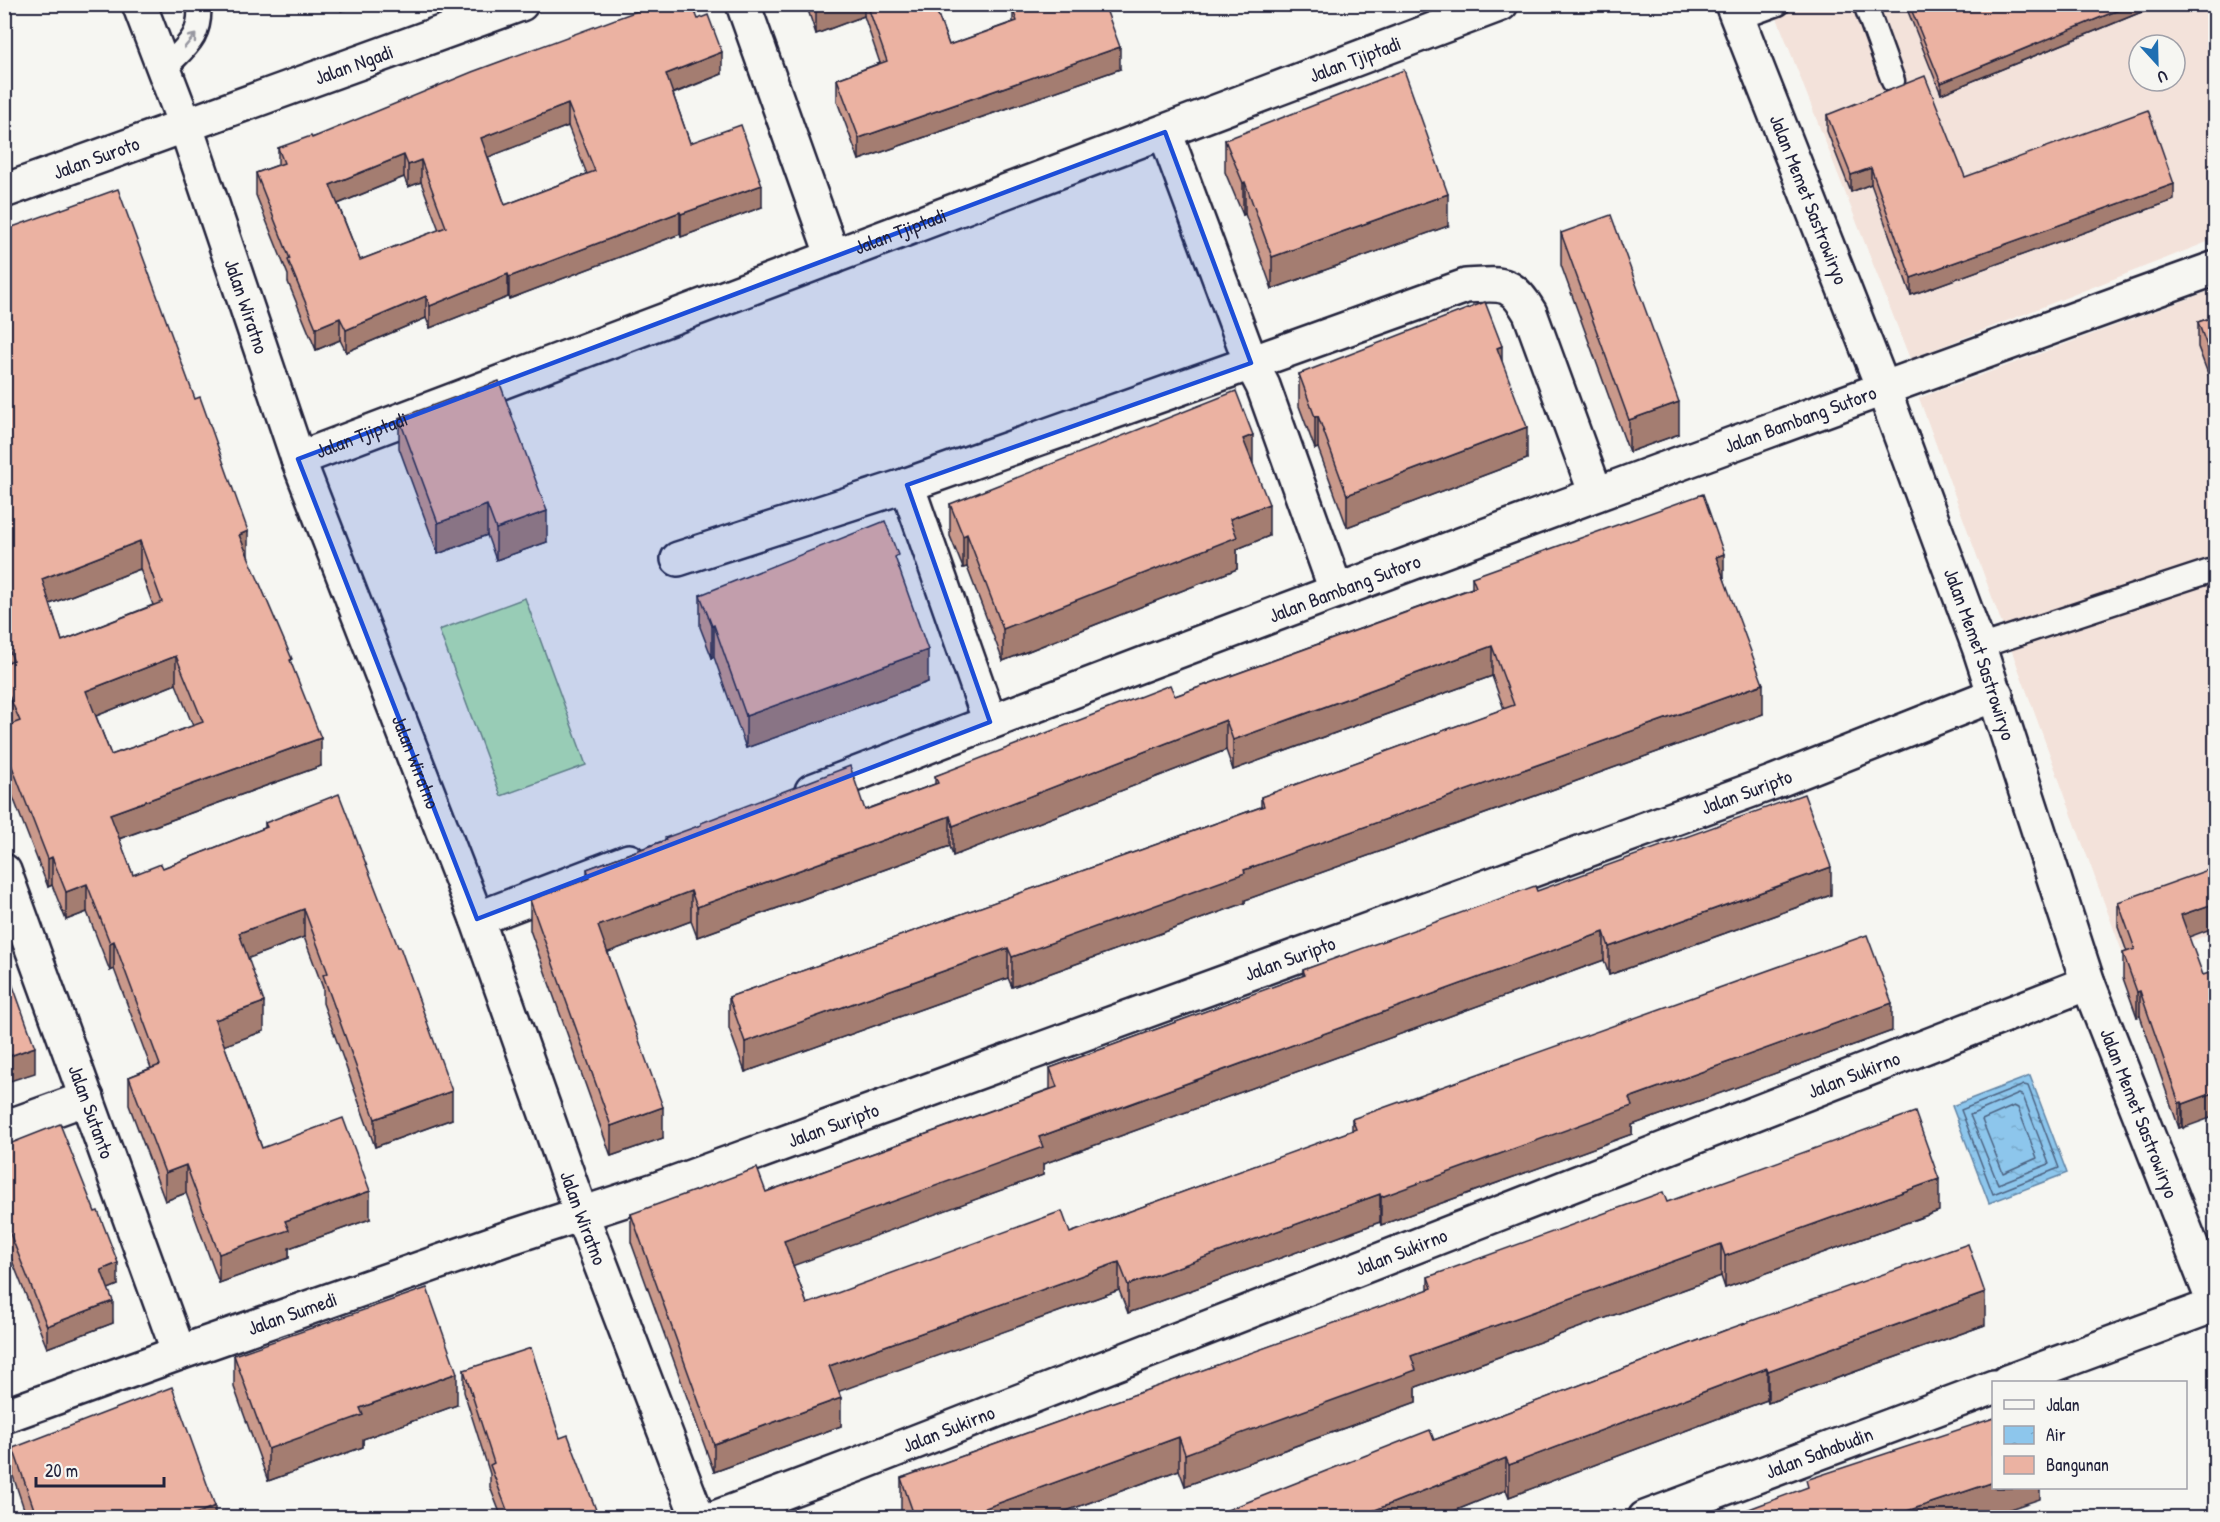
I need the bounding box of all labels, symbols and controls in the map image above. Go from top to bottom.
street label: Jalan Tjiptadi [1305,29,1405,88]
north arrow [2127,33,2187,93]
one-way arrow [183,34,197,49]
street label: Jalan Ngadi [311,37,397,91]
text: U [2154,65,2171,89]
street label: Jalan Memet Sastrowiryo [1764,110,1855,288]
street label: Jalan Suroto [49,129,143,185]
street label: Jalan Tjiptadi [850,201,950,260]
street label: Jalan Wiratno [218,255,276,357]
street label: Jalan Bambang Sutoro [1720,378,1880,459]
street label: Jalan Tjiptadi [312,405,411,464]
street label: Jalan Bambang Sutoro [1265,547,1424,629]
street label: Jalan Memet Sastrowiryo [1938,564,2022,744]
street label: Jalan Wiratno [386,711,447,812]
street label: Jalan Suripto [1697,762,1796,820]
street label: Jalan Suripto [1241,929,1339,987]
street label: Jalan Memet Sastrowiryo [2094,1024,2185,1202]
street label: Jalan Sukirno [1804,1044,1904,1104]
street label: Jalan Sutanto [62,1061,121,1162]
street label: Jalan Suripto [784,1095,882,1153]
street label: Jalan Wiratno [554,1167,614,1269]
street label: Jalan Sukirno [1351,1221,1451,1282]
street label: Jalan Sumedi [244,1285,341,1341]
legend [1992,1381,2187,1489]
text: Jalan [2046,1392,2080,1417]
street label: Jalan Sukirno [898,1398,998,1459]
street label: Jalan Sahabudin [1761,1420,1877,1485]
text: Air [2046,1422,2066,1447]
scale bar [36,1450,164,1488]
text: Bangunan [2046,1452,2109,1477]
text: 20 m [45,1458,78,1483]

